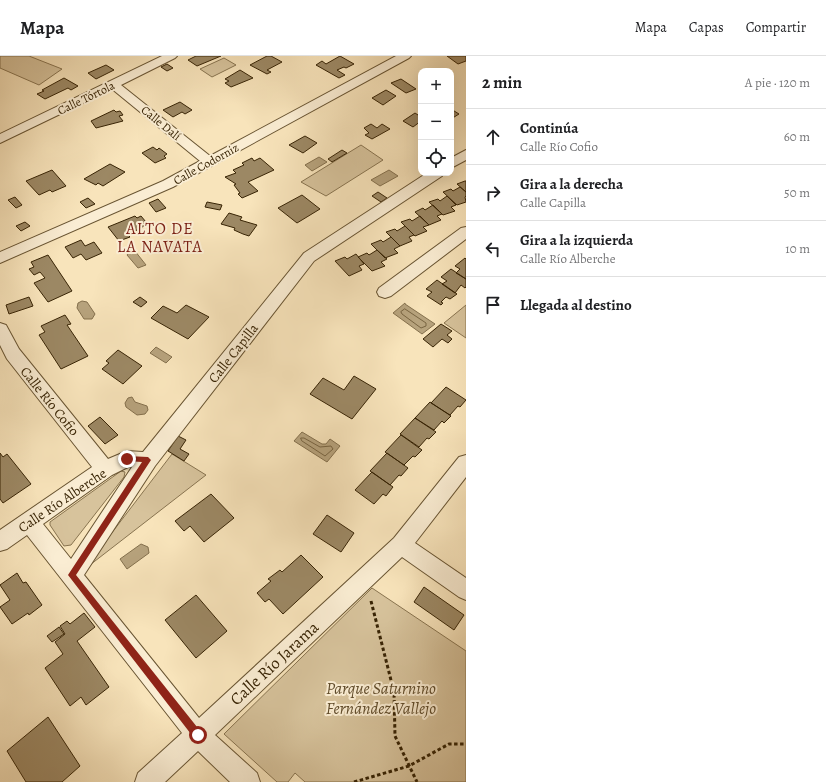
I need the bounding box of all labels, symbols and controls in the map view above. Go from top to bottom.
text: Mapa [20,15,64,41]
text: Mapa [635,18,667,37]
text: Capas [689,18,724,37]
text: Compartir [746,18,806,37]
map controls [418,68,454,176]
button: + [418,68,454,104]
text: 2 min [482,71,522,94]
text: A pie · 120 m [745,74,810,91]
street label: Calle Tórtola [55,77,118,119]
street label: Calle Dalí [138,102,184,144]
button: − [418,104,454,140]
text: Continúa [520,118,578,138]
icon: ahead [482,126,504,148]
text: 60 m [784,128,810,145]
text: Calle Río Cofio [520,138,598,155]
street label: Calle Codorniz [170,139,242,189]
button: locate [418,140,454,176]
text: Gira a la derecha [520,174,623,194]
icon: right [482,182,504,204]
text: 50 m [784,184,810,201]
text: Calle Capilla [520,194,586,211]
district label: ALTO DE LA NAVATA [117,218,203,258]
text: Gira a la izquierda [520,230,633,250]
icon: left [482,238,504,260]
text: 10 m [785,240,810,257]
text: Calle Río Alberche [520,250,616,267]
icon: arrive [482,294,504,316]
text: Llegada al destino [520,295,632,315]
street label: Calle Capilla [204,319,263,387]
street label: Calle Río Cofio [16,363,83,440]
route end [118,450,136,468]
street label: Calle Río Alberche [14,464,110,537]
street label: Calle Río Jarama [225,616,324,711]
park label: Parque Saturnino Fernández Vallejo [326,677,436,720]
route start [189,726,207,744]

